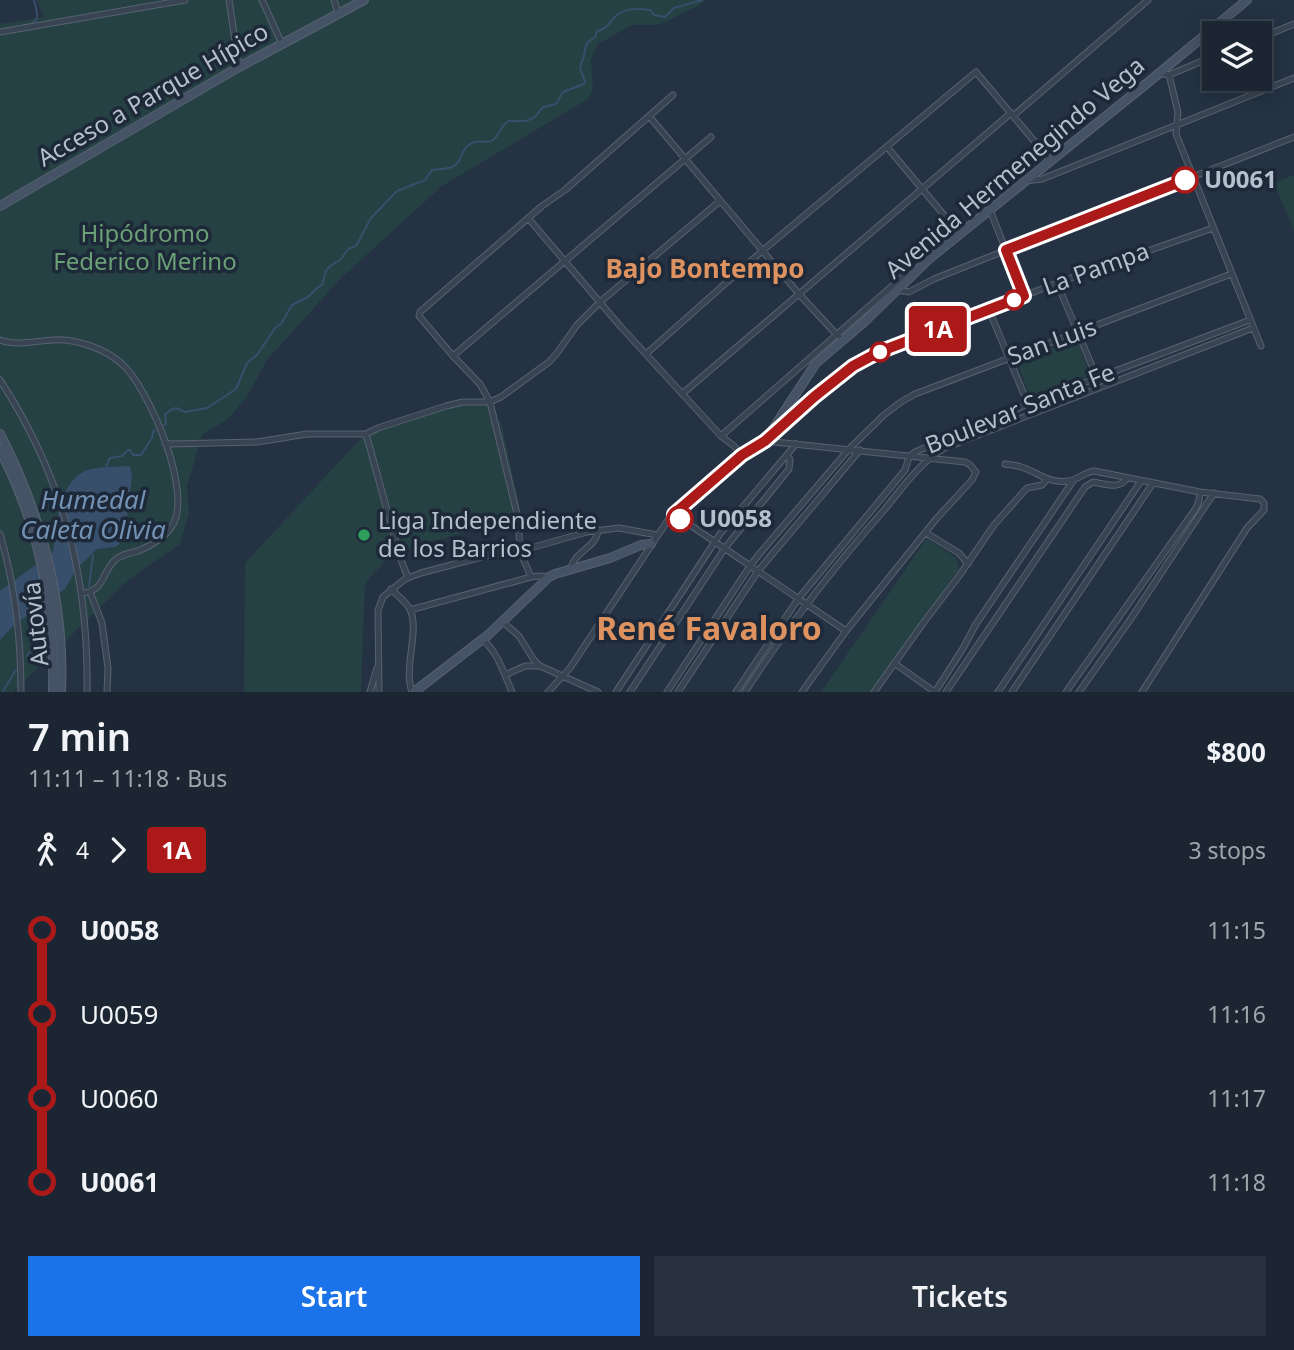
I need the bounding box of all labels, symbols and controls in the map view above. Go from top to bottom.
street label: Acceso a Parque Hípico [31,14,274,173]
map controls [1202,21,1272,91]
button: layers [1202,21,1272,91]
street label: Avenida Hermenegindo Vega [877,48,1151,285]
place label: U0061 [1204,162,1277,195]
marker: U0061 [1172,167,1198,193]
park label: Hipódromo Federico Merino [53,216,237,277]
street label: La Pampa [1038,233,1153,302]
district label: Bajo Bontempo [606,250,804,286]
unlabelled marker [1004,290,1024,310]
line badge: 1A [906,306,970,352]
street label: San Luis [1002,309,1101,372]
text: 1A [923,312,953,345]
unlabelled marker [870,342,890,362]
street label: Boulevar Santa Fe [920,355,1119,461]
water label: Humedal Caleta Olivia [20,481,166,547]
place label: U0058 [699,501,772,534]
place label: Liga Independiente de los Barrios [378,503,597,564]
marker: U0058 [667,506,693,532]
marker: Liga Independiente de los Barrios [356,527,372,543]
street label: Autovía [14,580,55,668]
district label: René Favaloro [596,606,822,649]
text: 7 min [28,710,131,762]
text: $800 [1207,734,1266,770]
text: 11:11 – 11:18 · Bus [28,762,227,794]
icon: walk [28,831,66,869]
icon: forward [99,831,137,869]
text: 1A [161,833,192,866]
text: 4 [76,834,89,866]
text: 3 stops [1188,834,1266,866]
text: U0058 [80,912,159,948]
text: 11:15 [1207,914,1266,946]
text: U0059 [80,996,159,1032]
text: 11:16 [1207,998,1266,1030]
text: U0060 [80,1080,159,1116]
text: 11:17 [1207,1082,1266,1114]
text: U0061 [80,1164,159,1200]
text: 11:18 [1207,1166,1266,1198]
button: Start [28,1256,640,1336]
button: Tickets [654,1256,1266,1336]

